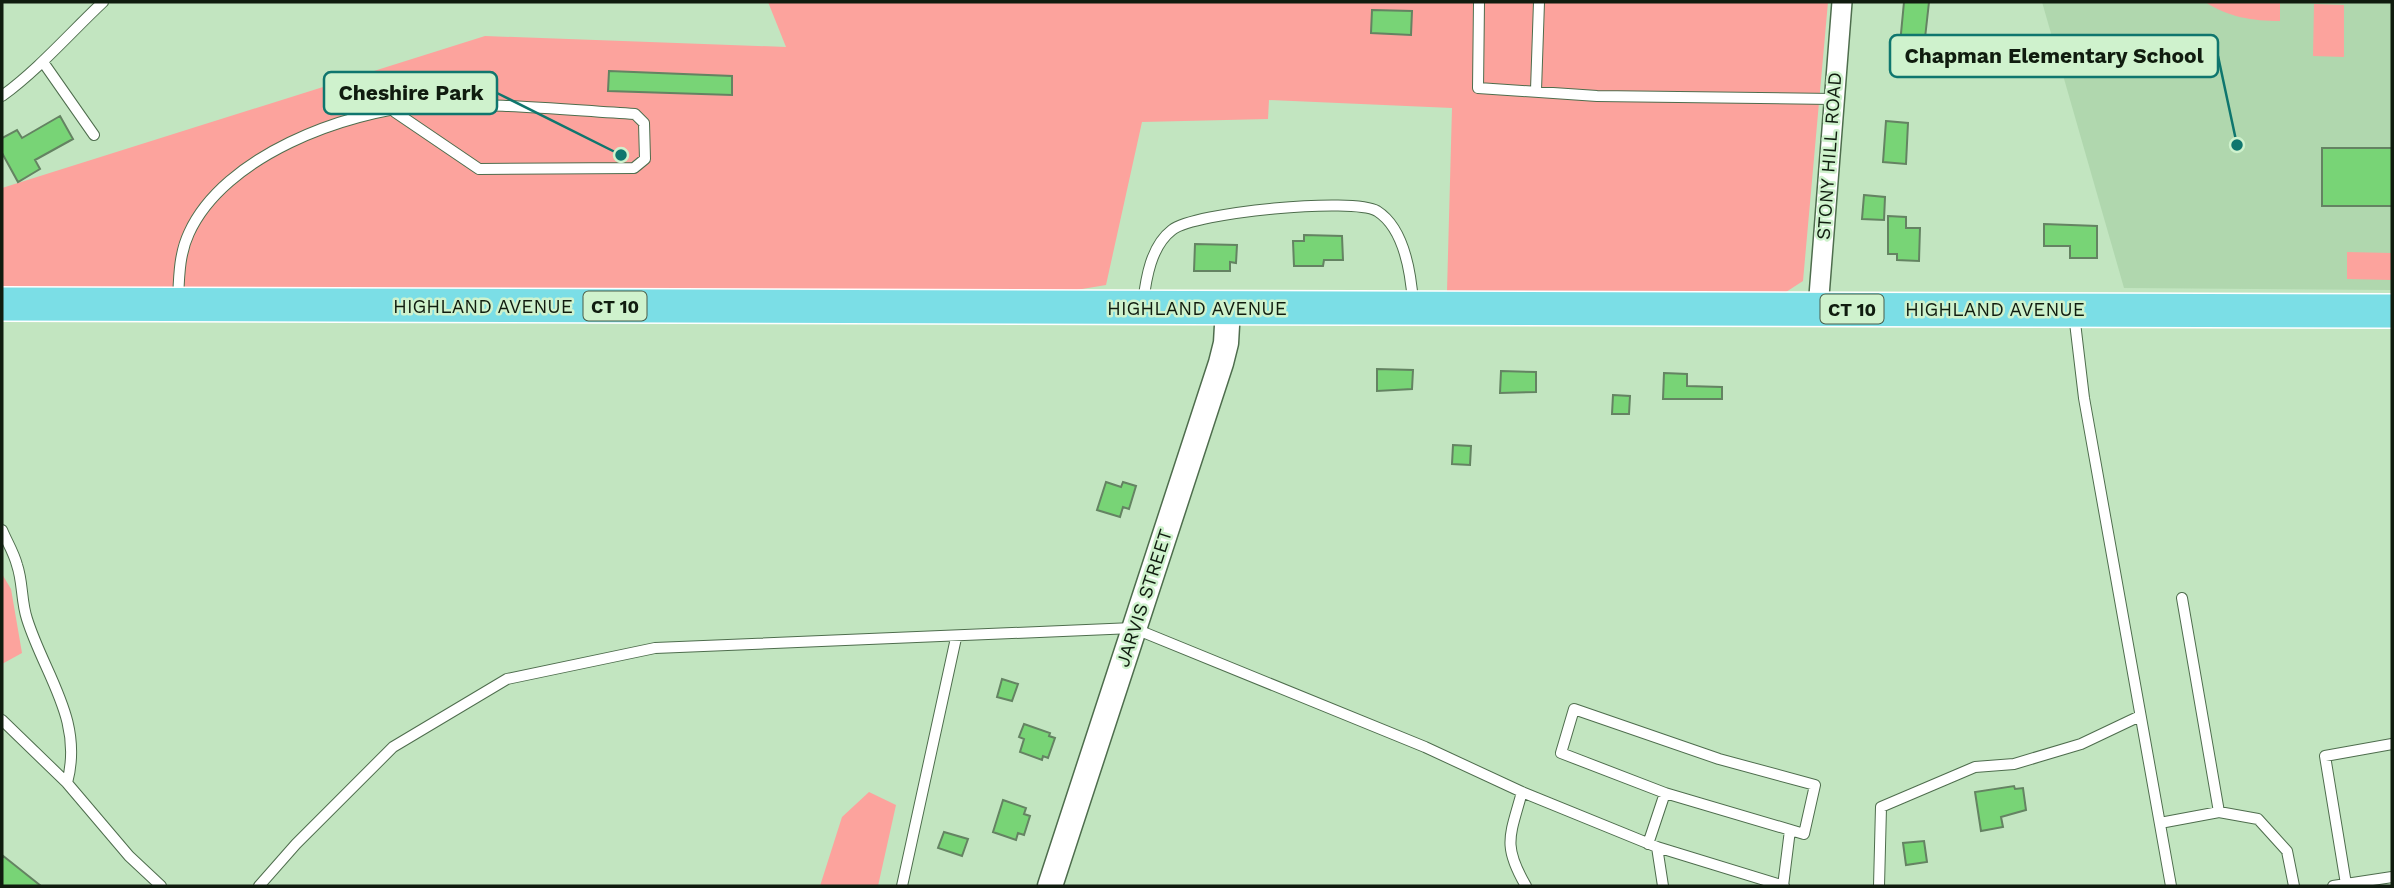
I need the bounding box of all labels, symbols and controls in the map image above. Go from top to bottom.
callout: Chapman Elementary School [1890,35,2218,77]
text: Chapman Elementary School [1904,43,2204,68]
street label: STONY HILL ROAD [1812,71,1846,241]
callout: Cheshire Park [324,72,497,114]
text: Cheshire Park [338,80,485,105]
road number: CT 10 [584,292,646,320]
street label: HIGHLAND AVENUE [393,295,573,318]
road number: CT 10 [1820,295,1884,324]
street label: HIGHLAND AVENUE [1107,297,1287,320]
street label: HIGHLAND AVENUE [1905,298,2085,321]
street label: JARVIS STREET [1111,526,1177,670]

